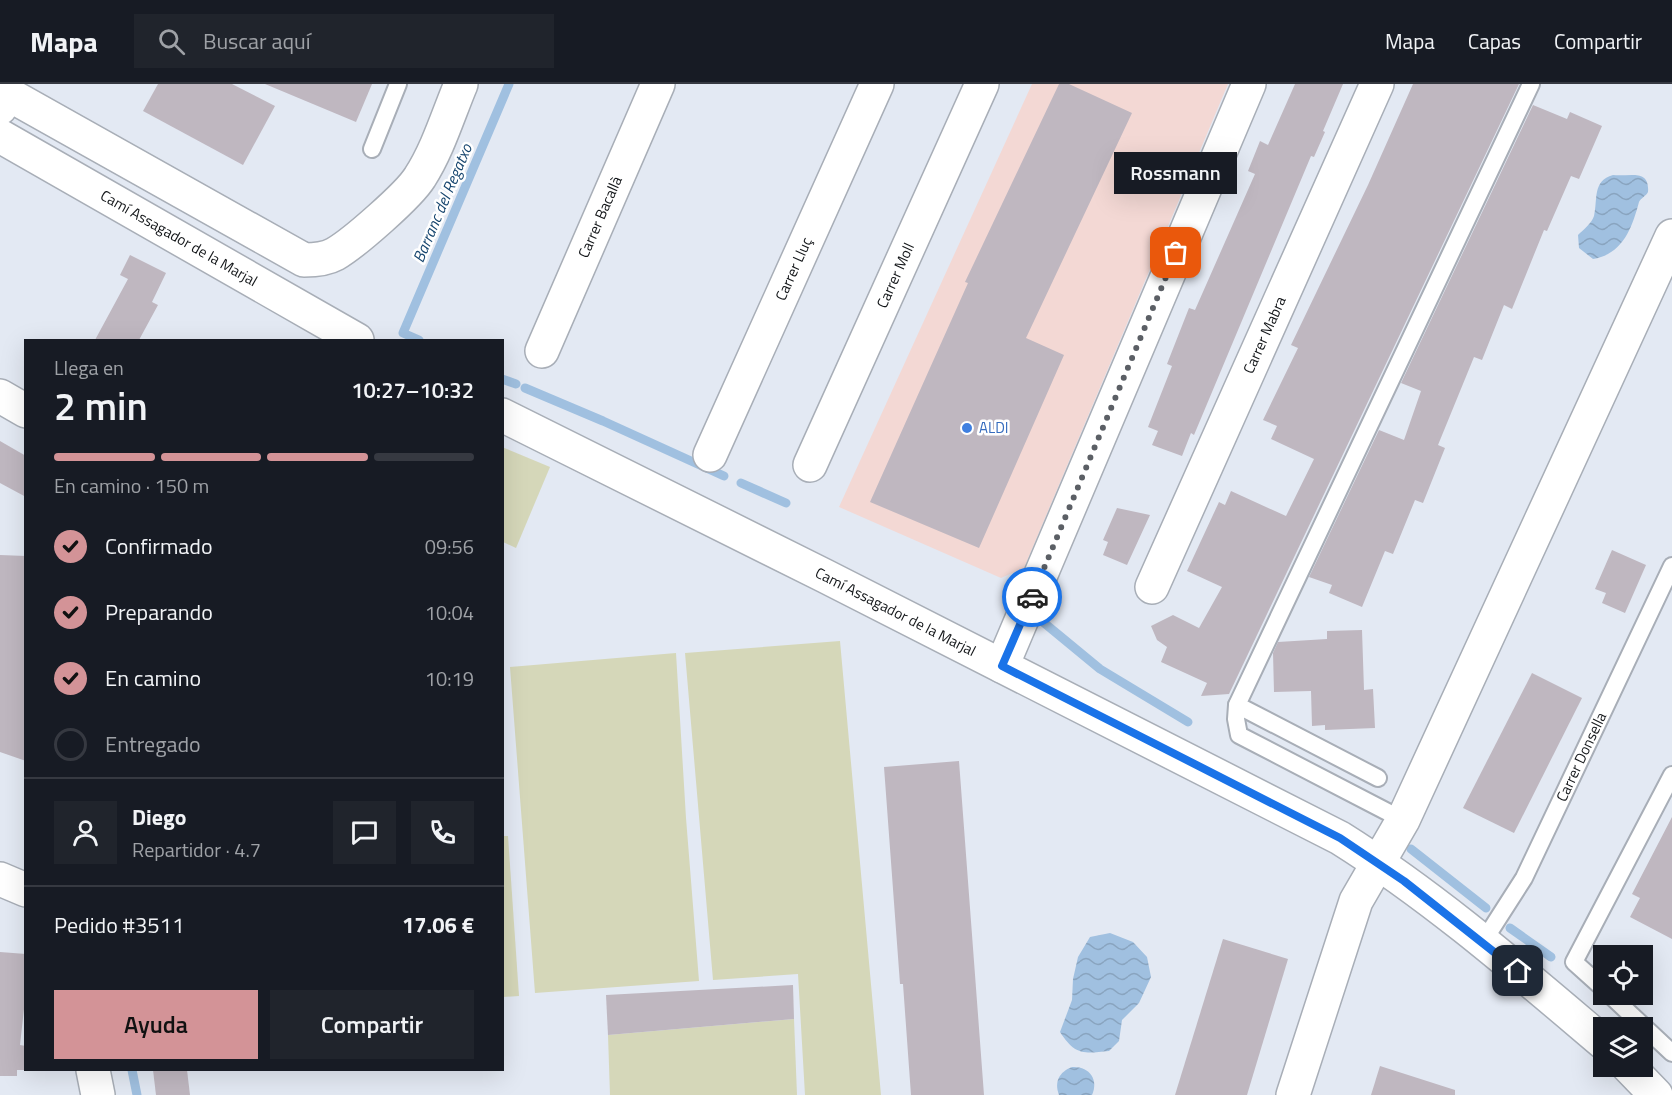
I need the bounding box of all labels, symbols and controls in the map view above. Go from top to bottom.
search box [134,14,554,68]
text: Mapa [30,20,98,63]
text: Buscar aquí [203,24,311,58]
icon: search [155,25,188,58]
text: Mapa [1385,25,1435,57]
text: Capas [1468,25,1521,57]
text: Compartir [1554,25,1642,57]
water label: Barranc del Regatxo [406,139,478,266]
callout: Rossmann [1114,151,1238,193]
text: Rossmann [1130,157,1221,188]
street label: Carrer Bacallà [572,172,628,262]
street label: Camí Assagador de la Marjal [96,184,262,292]
pin [1150,227,1201,278]
street label: Carrer Lluç [769,233,818,304]
icon: bag [1159,236,1192,269]
street label: Carrer Moll [870,239,920,312]
street label: Carrer Mabra [1237,292,1292,377]
text: Llega en [54,352,124,383]
text: 10:27–10:32 [351,373,474,407]
text: 2 min [54,376,148,435]
place label: ALDI [979,416,1009,439]
marker: ALDI [960,421,974,435]
text: En camino · 150 m [54,470,209,501]
text: Confirmado [105,529,213,563]
icon: check [54,530,87,563]
text: 09:56 [425,531,474,562]
street label: Camí Assagador de la Marjal [811,561,980,662]
courier [1002,567,1062,627]
icon: car [1016,581,1049,614]
text: Preparando [105,595,213,629]
icon: check [54,596,87,629]
text: 10:04 [425,597,474,628]
text: En camino [105,661,201,695]
icon: check [54,662,87,695]
text: 10:19 [425,663,474,694]
street label: Carrer Donsella [1550,708,1612,805]
text: Entregado [105,727,201,761]
text: Diego [132,800,186,834]
button: person [54,801,117,864]
button: chat [333,801,396,864]
button: phone [411,801,474,864]
text: Repartidor · 4.7 [132,834,261,865]
text: Pedido #3511 [54,908,184,942]
text: 17.06 € [402,908,474,942]
pin [1492,945,1543,996]
map controls [1593,945,1653,1077]
button: locate [1593,945,1653,1005]
icon: home [1501,954,1534,987]
button: Ayuda [54,990,258,1059]
button: Compartir [270,990,474,1059]
button: layers [1593,1017,1653,1077]

